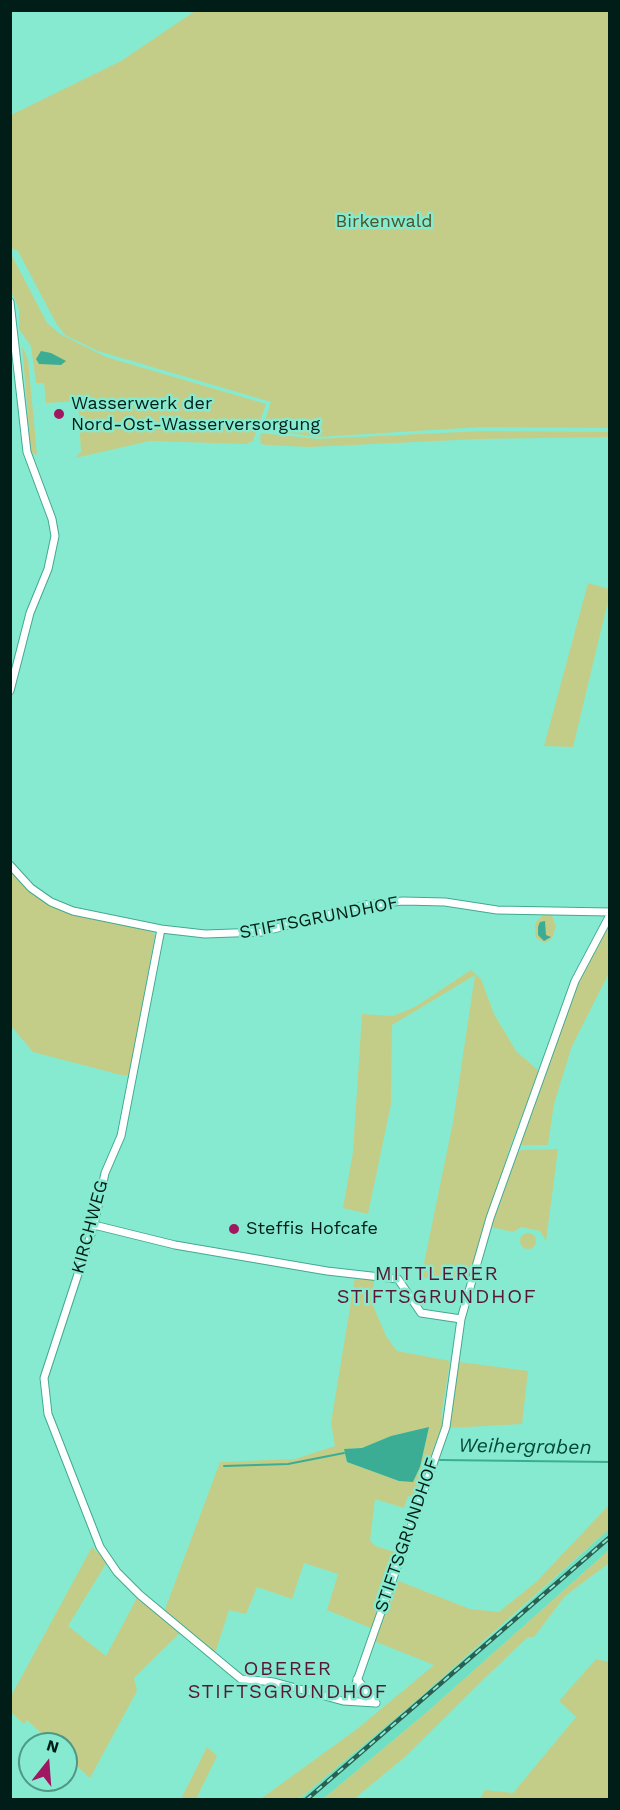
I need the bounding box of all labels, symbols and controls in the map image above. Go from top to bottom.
park label: Birkenwald [336,211,432,233]
place label: Wasserwerk der Nord-Ost-Wasserversorgung [71,393,320,436]
marker: Wasserwerk der Nord-Ost-Wasserversorgung [52,407,66,421]
street label: STIFTSGRUNDHOF [238,892,400,944]
street label: KIRCHWEG [67,1178,113,1276]
place label: Steffis Hofcafe [246,1218,378,1240]
marker: Steffis Hofcafe [227,1222,241,1236]
district label: MITTLERER STIFTSGRUNDHOF [337,1262,537,1309]
water label: Weihergraben [458,1434,592,1460]
street label: STIFTSGRUNDHOF [370,1455,444,1615]
district label: OBERER STIFTSGRUNDHOF [188,1657,388,1704]
north arrow [18,1732,78,1792]
text: N [44,1735,61,1757]

